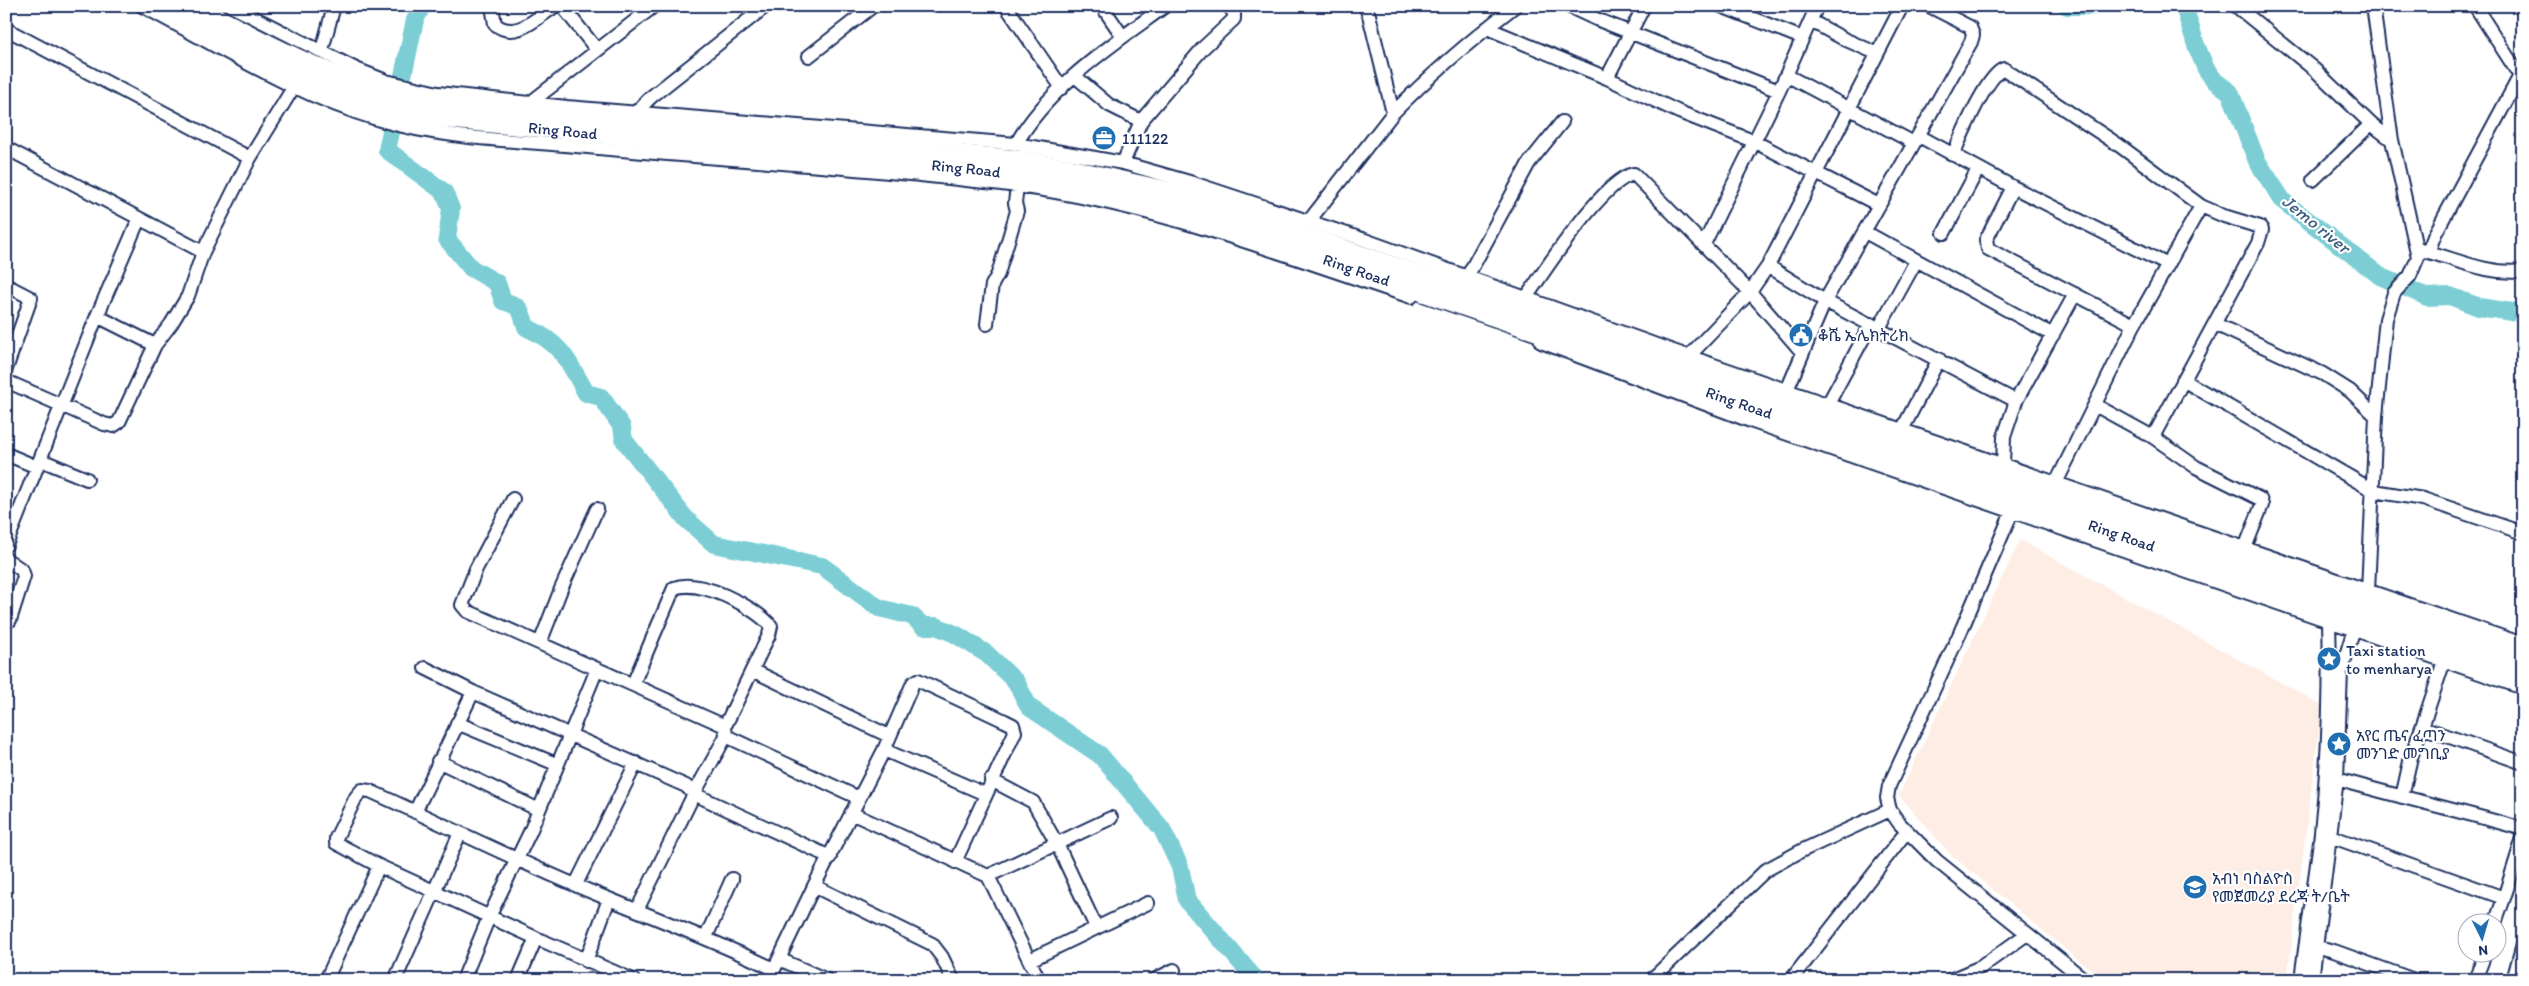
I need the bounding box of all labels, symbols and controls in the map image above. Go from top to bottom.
street label: Ring Road [527,117,599,143]
office icon: 111122 [1091,125,1117,151]
place label: 111122 [1122,129,1169,148]
street label: Ring Road [931,155,1002,181]
water label: Jemo river [2278,190,2356,259]
street label: Ring Road [1321,249,1393,290]
public building icon: ቆሼ ኤሌክትሪክ [1788,322,1814,348]
place label: ቆሼ ኤሌክትሪክ [1818,326,1909,345]
street label: Ring Road [1703,382,1776,423]
street label: Ring Road [2086,514,2158,555]
place label: Taxi station to menharya [2346,641,2433,678]
place icon: Taxi station to menharya [2316,646,2342,672]
place label: አየር ጤና ፈጣን መንገድ መግቢያ [2356,726,2450,763]
place icon: አየር ጤና ፈጣን መንገድ መግቢያ [2326,731,2352,757]
place label: አብነ ባስልዮስ የመጀመሪያ ደረጃ ት/ቤት [2212,869,2350,906]
school or university icon: አብነ ባስልዮስ የመጀመሪያ ደረጃ ት/ቤት [2182,874,2208,900]
north arrow [2456,914,2506,964]
text: N [2478,942,2489,959]

